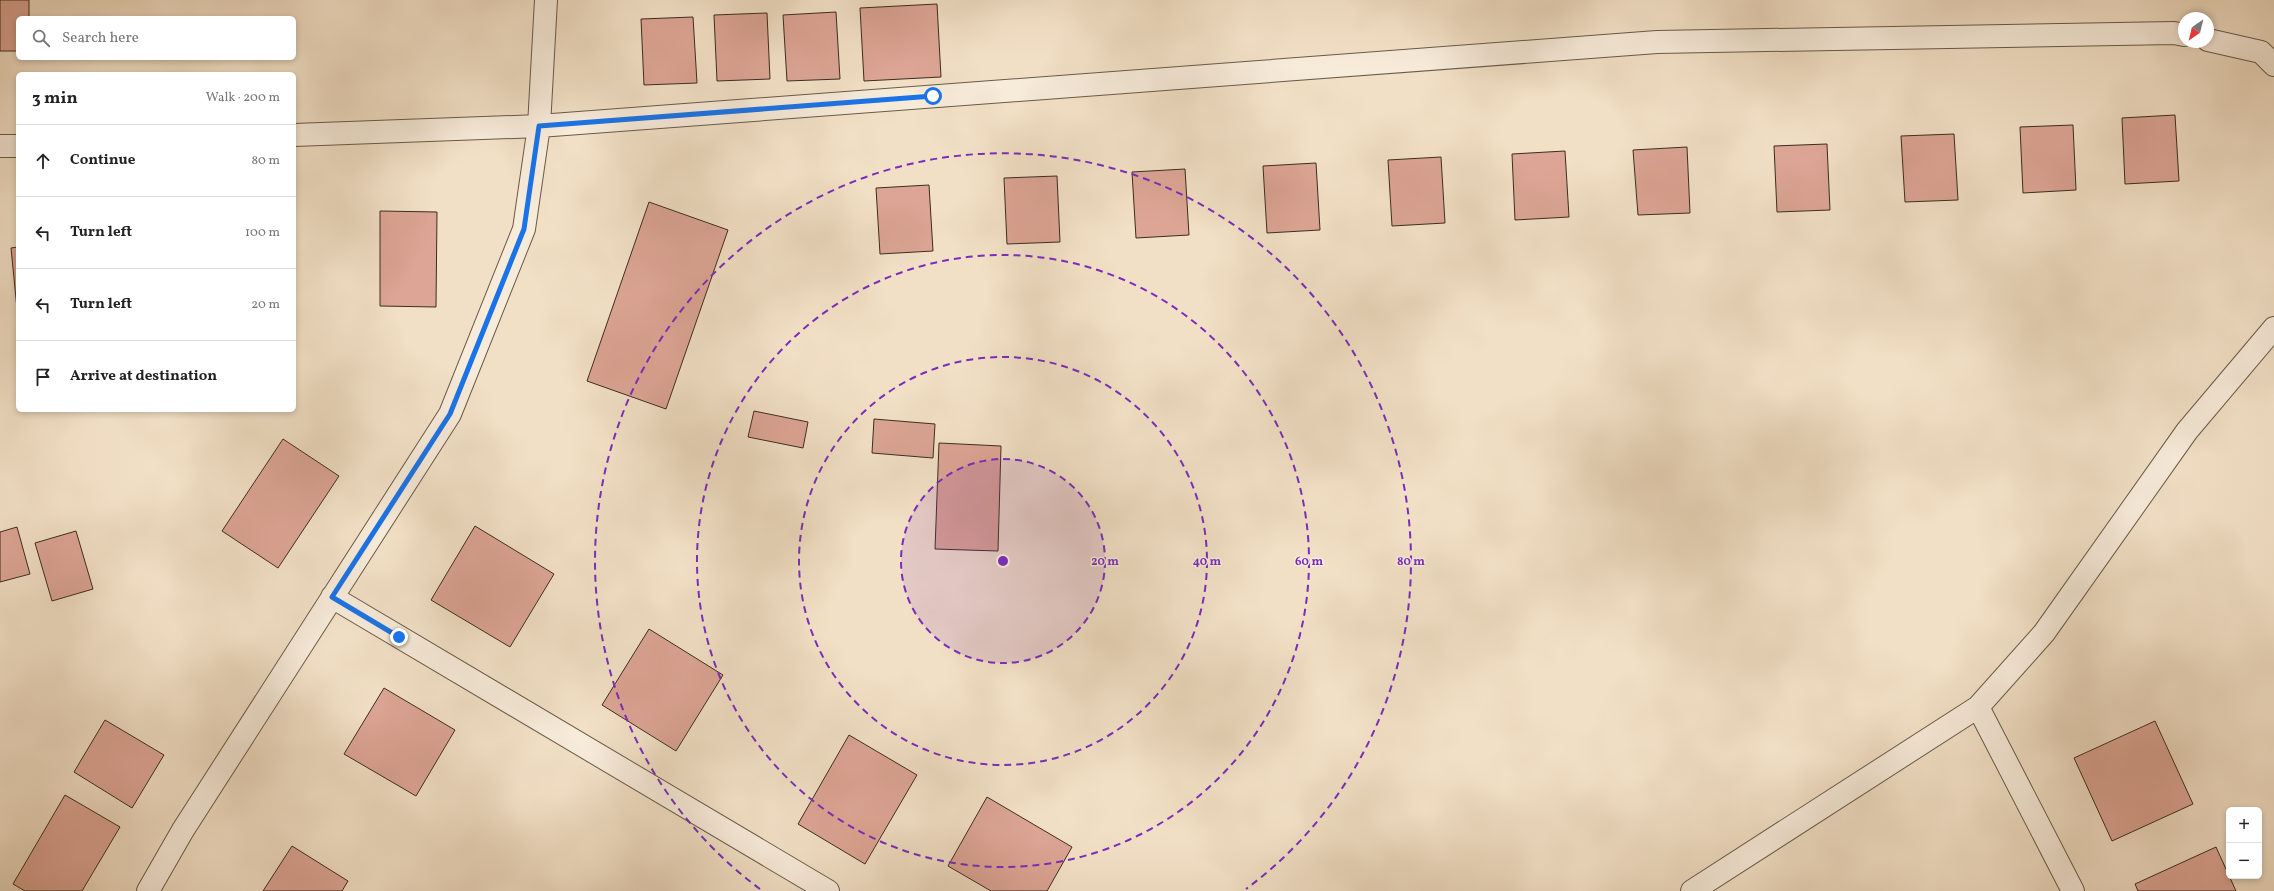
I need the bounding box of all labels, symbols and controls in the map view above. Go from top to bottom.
north arrow [2178,12,2214,48]
search box [16,16,296,60]
icon: search [30,27,52,49]
text: Search here [62,28,139,49]
text: 3 min [32,87,78,110]
route start [924,87,942,105]
text: Walk · 200 m [206,89,280,107]
icon: ahead [32,150,54,172]
text: Continue [70,150,135,171]
text: 80 m [251,152,280,170]
icon: left [32,222,54,244]
text: Turn left [70,222,132,243]
text: 100 m [245,224,280,242]
icon: left [32,294,54,316]
text: Turn left [70,294,132,315]
text: 20 m [251,296,280,314]
icon: arrive [32,366,54,388]
text: Arrive at destination [70,366,217,387]
centre of rings [996,554,1010,568]
text: 20 m [1091,554,1119,570]
text: 40 m [1193,554,1222,570]
text: 60 m [1295,554,1323,570]
text: 80 m [1397,554,1425,570]
route end [390,628,408,646]
map controls [2226,807,2262,879]
button: + [2226,807,2262,843]
button: − [2226,843,2262,879]

